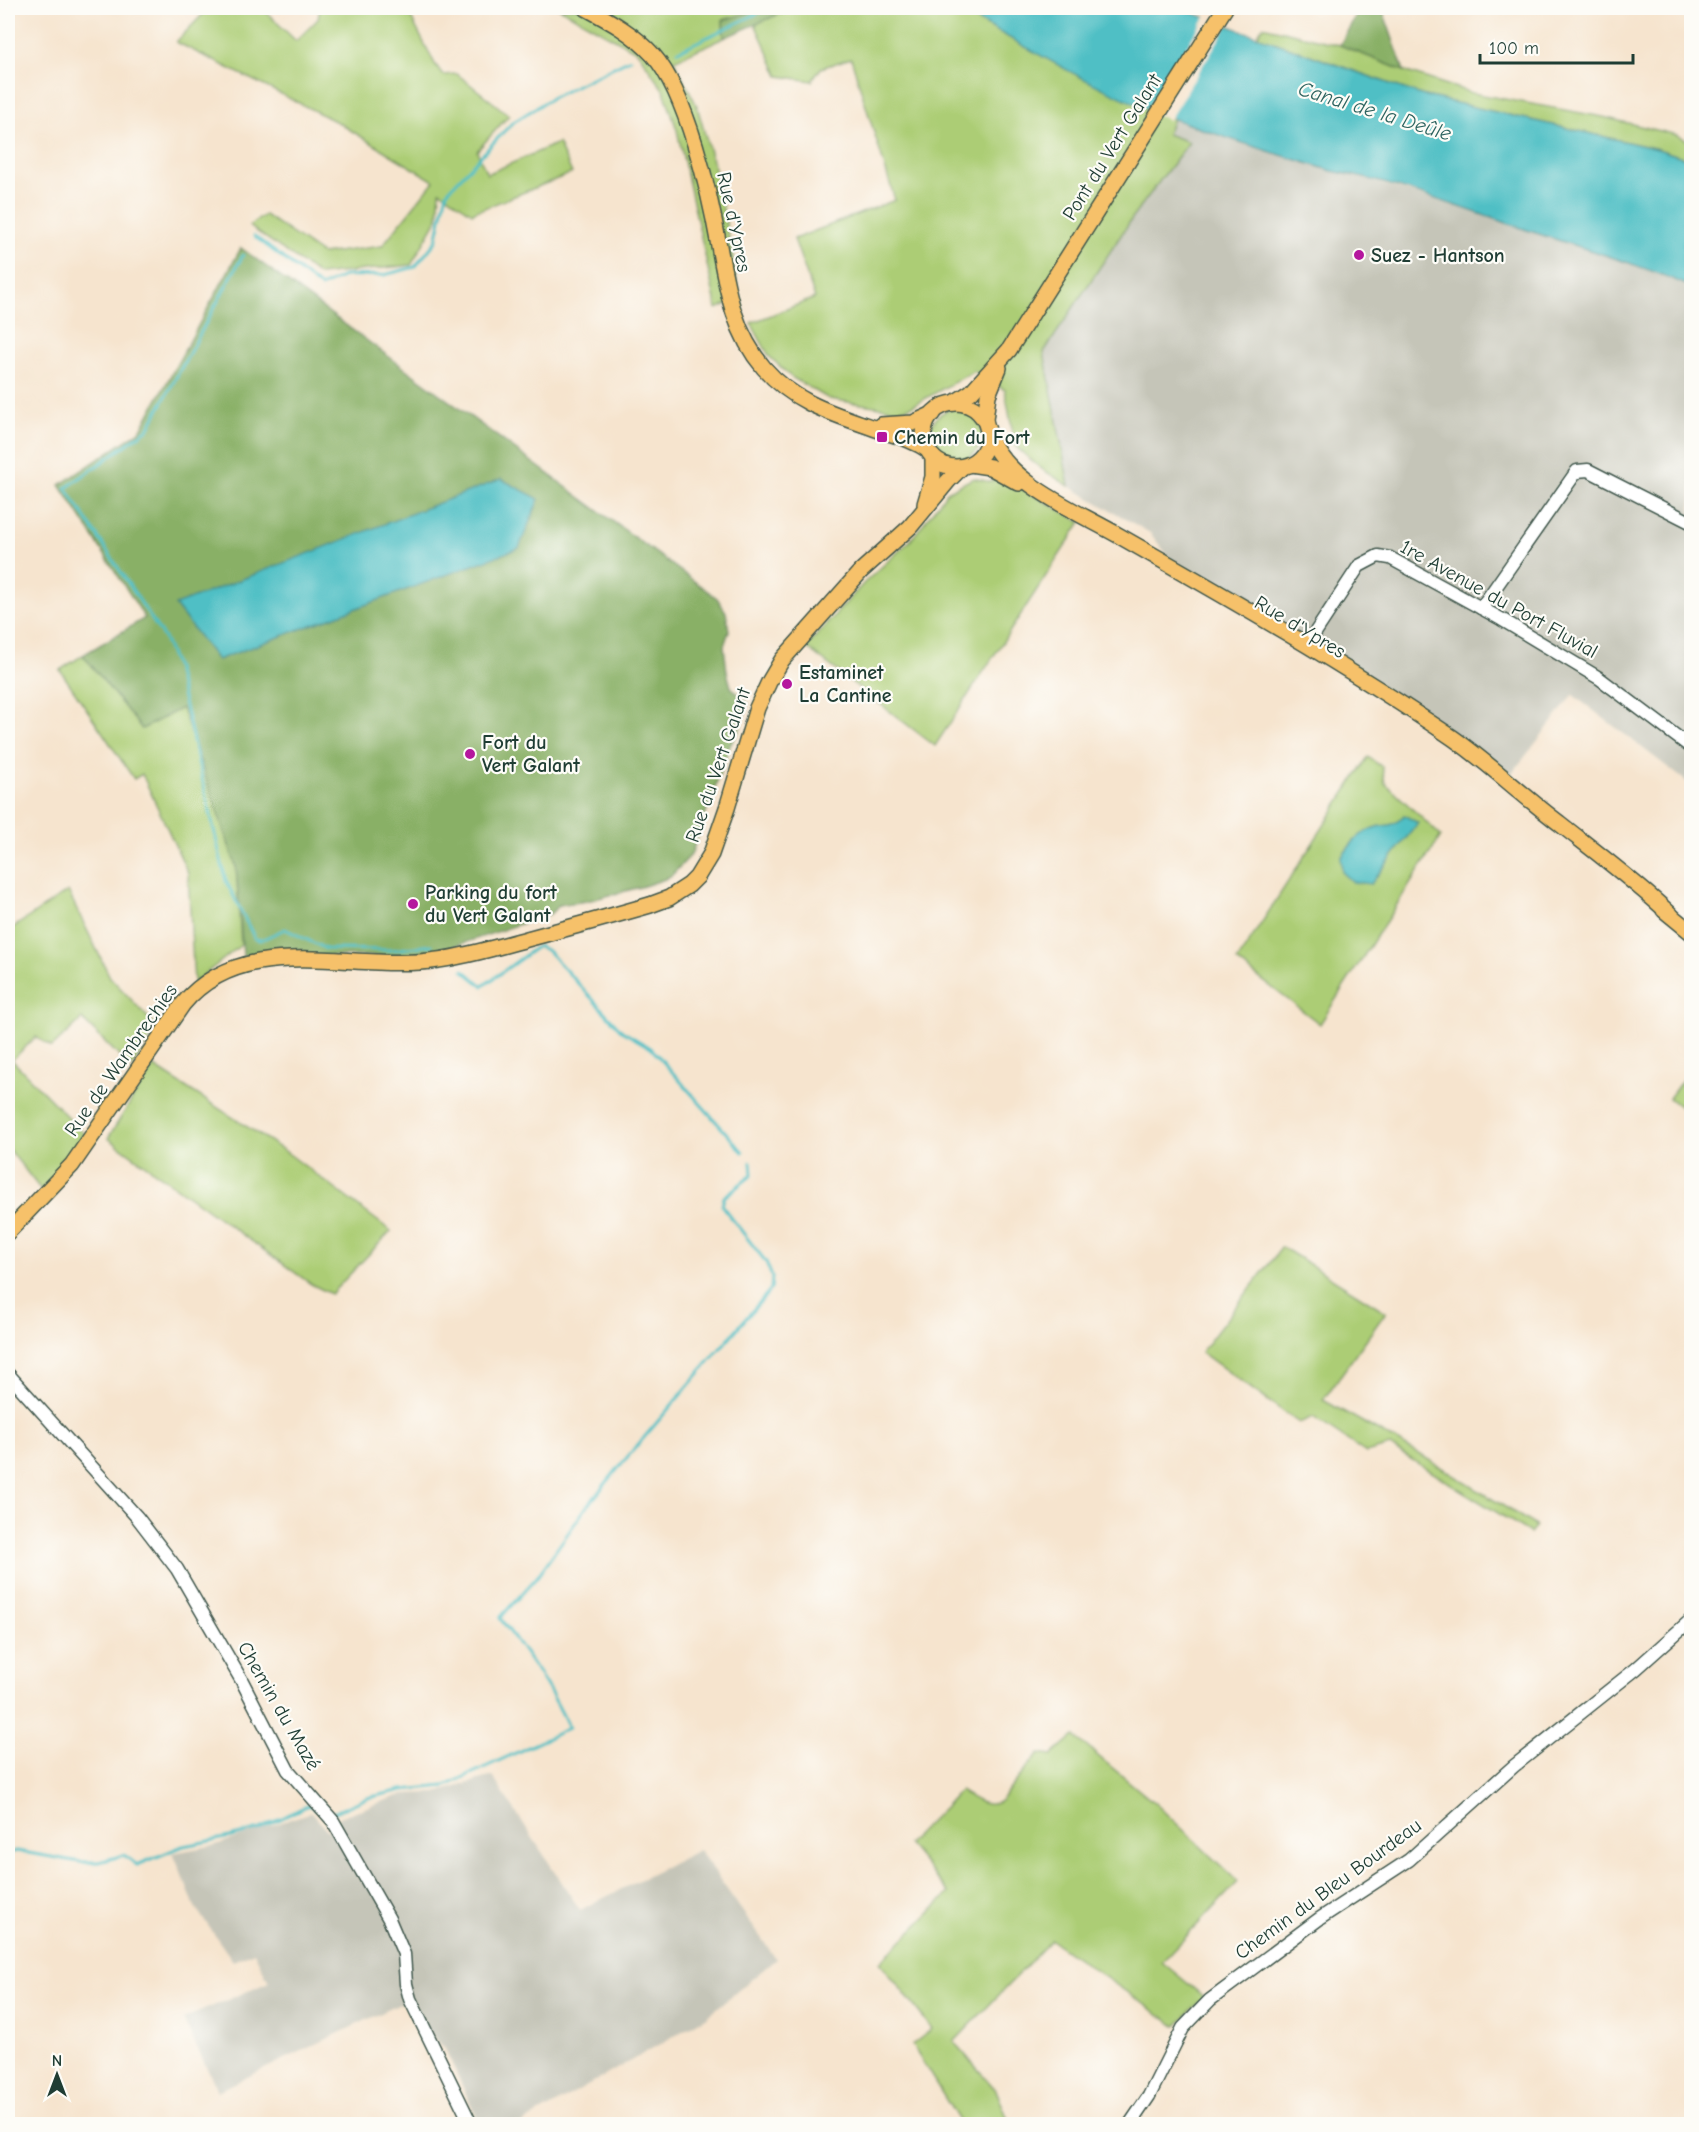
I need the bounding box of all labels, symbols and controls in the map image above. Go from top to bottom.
scale bar [1480,27,1633,65]
text: 100 m [1489,38,1539,59]
street label: Pont du Vert Galant [1058,69,1167,224]
water label: Canal de la Deûle [1296,76,1455,146]
street label: Rue d'Ypres [712,170,756,274]
place label: Suez - Hantson [1371,244,1505,267]
marker: Suez - Hantson [1352,248,1366,262]
place label: Chemin du Fort [894,426,1030,449]
marker: Chemin du Fort [875,430,889,444]
street label: 1re Avenue du Port Fluvial [1396,535,1602,663]
street label: Rue d'Ypres [1250,591,1350,663]
place label: Estaminet La Cantine [799,661,892,707]
marker: Estaminet La Cantine [780,677,794,691]
street label: Rue du Vert Galant [681,683,756,845]
place label: Fort du Vert Galant [482,731,580,777]
marker: Fort du Vert Galant [463,747,477,761]
place label: Parking du fort du Vert Galant [425,881,557,927]
marker: Parking du fort du Vert Galant [406,897,420,911]
street label: Rue de Wambrechies [60,979,182,1141]
street label: Chemin du Mazé [233,1638,325,1774]
street label: Chemin du Bleu Bourdeau [1230,1814,1426,1964]
north arrow [27,2045,87,2105]
text: N [52,2052,62,2070]

